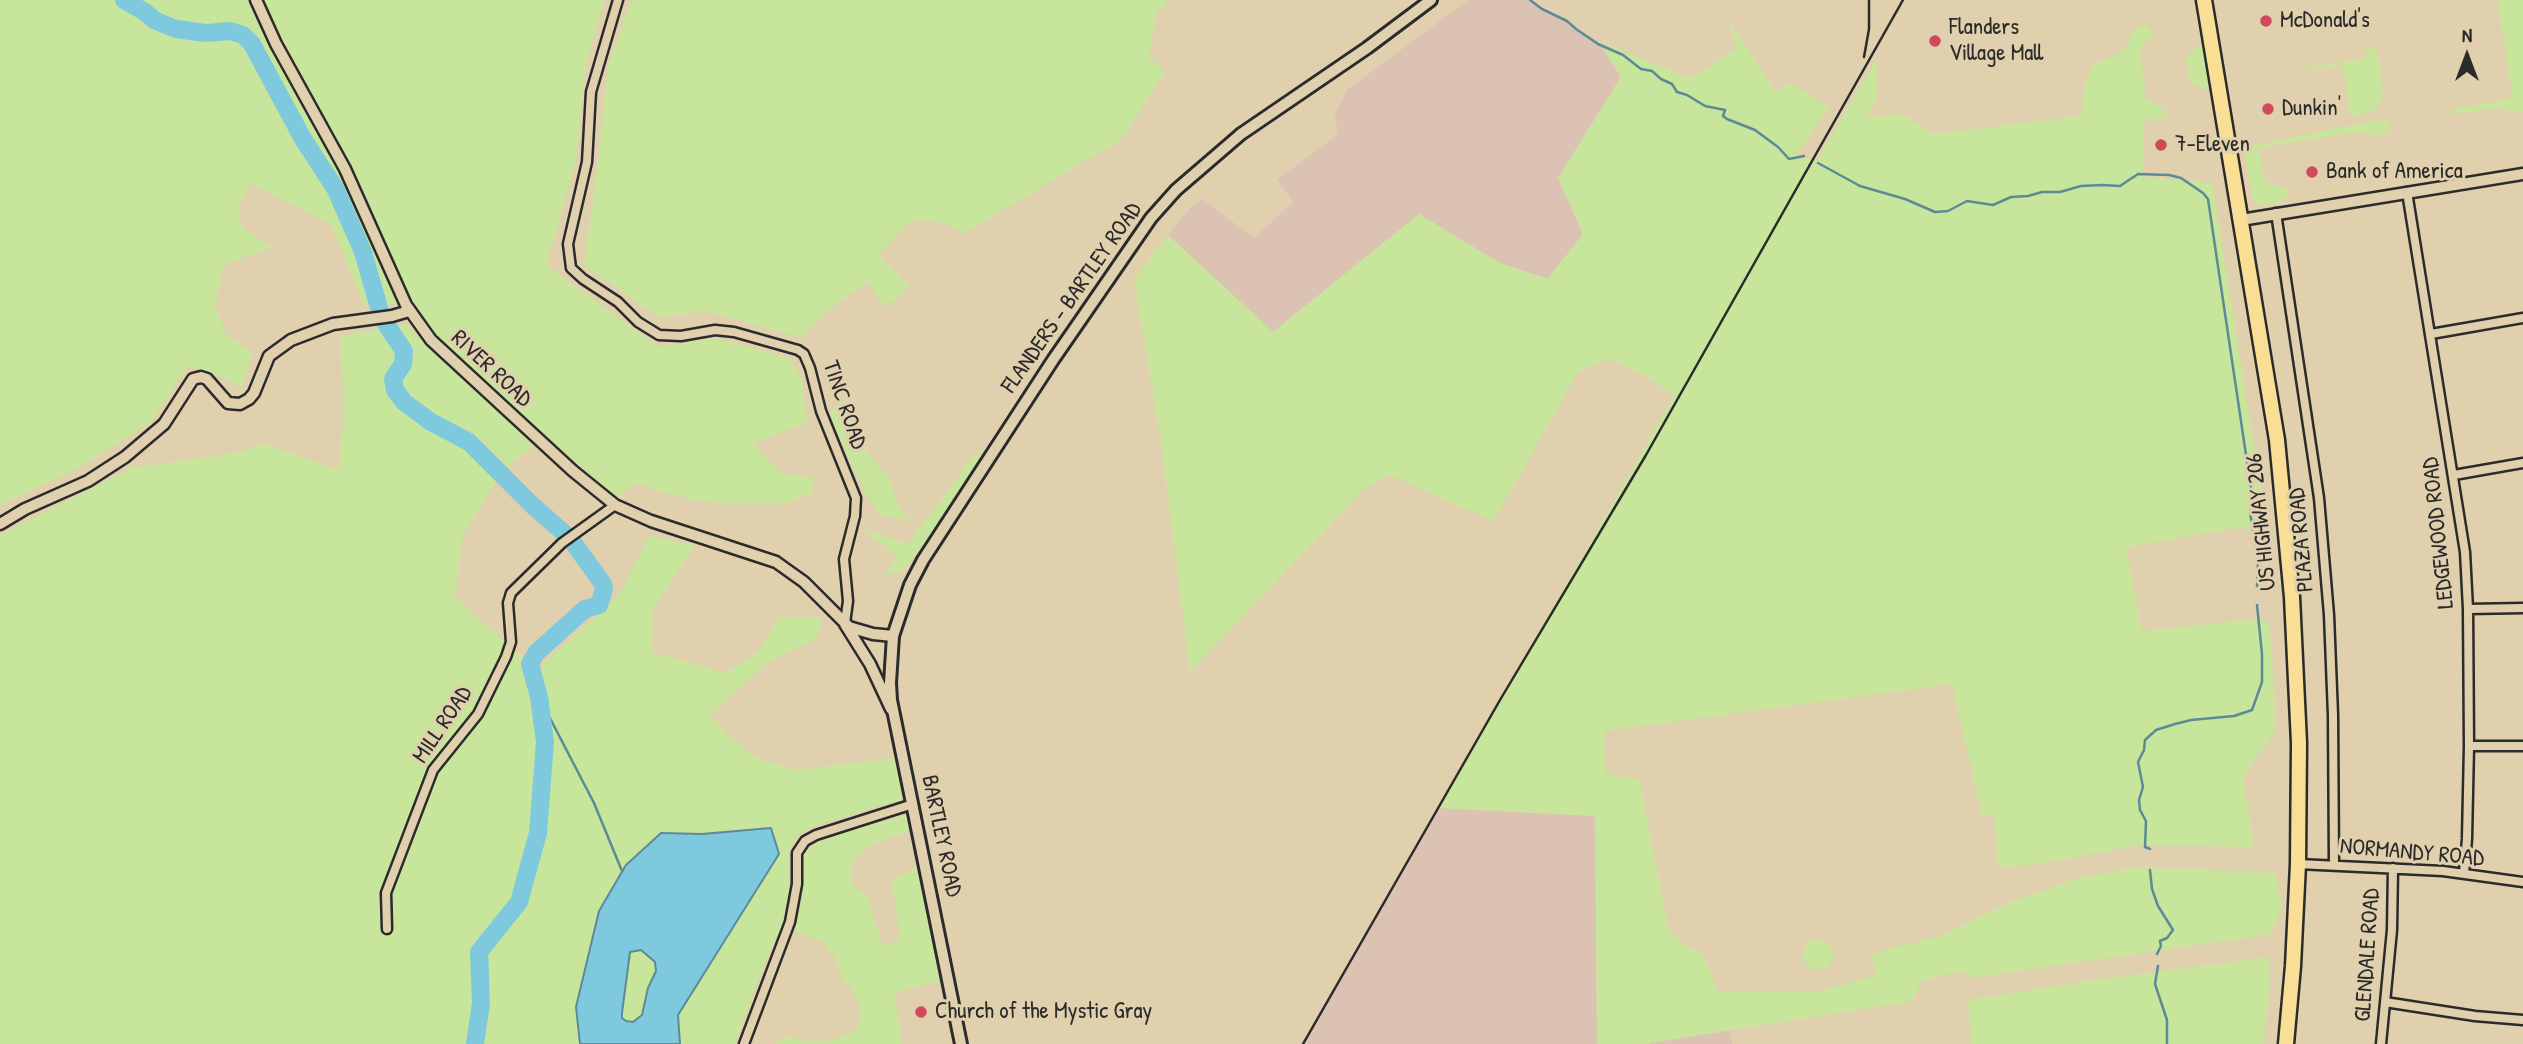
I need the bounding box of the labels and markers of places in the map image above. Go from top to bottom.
place label: McDonald's [2280,7,2370,35]
marker: McDonald's [2258,13,2274,29]
place label: Flanders Village Mall [1949,14,2043,68]
marker: Flanders Village Mall [1927,33,1943,49]
place label: Dunkin' [2282,95,2341,123]
marker: Dunkin' [2260,101,2276,117]
place label: 7-Eleven [2175,131,2250,159]
marker: 7-Eleven [2153,137,2169,153]
place label: Bank of America [2326,158,2463,186]
marker: Bank of America [2304,164,2320,180]
place label: Church of the Mystic Gray [935,998,1152,1026]
marker: Church of the Mystic Gray [913,1004,929,1020]

